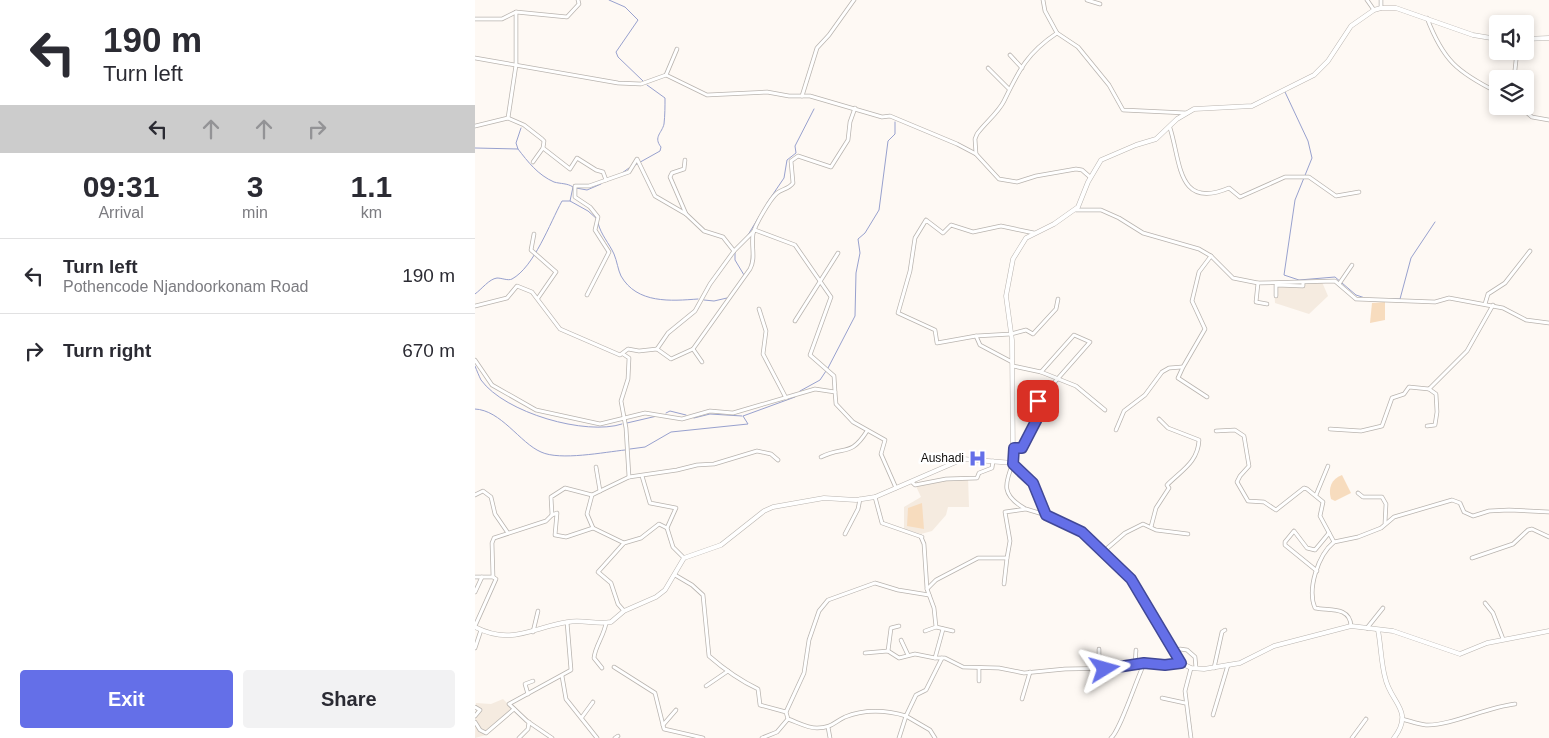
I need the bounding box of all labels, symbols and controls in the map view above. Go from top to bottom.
map controls [1489,15,1534,115]
button: sound [1489,15,1534,60]
icon: left [20,20,85,85]
text: 190 m [103,20,202,59]
text: Turn left [103,61,183,86]
button: layers [1489,70,1534,115]
icon: left [144,115,172,143]
icon: ahead [197,115,225,143]
icon: ahead [250,115,278,143]
icon: right [303,115,331,143]
text: 09:31 [83,170,159,203]
text: 3 [247,170,263,203]
text: 1.1 [351,170,392,203]
text: Arrival [98,204,144,221]
text: min [242,204,268,221]
text: km [361,204,382,221]
text: Turn left [63,256,138,277]
icon: left [20,262,48,290]
text: 190 m [402,265,455,286]
text: Pothencode Njandoorkonam Road [63,278,309,295]
icon: right [20,337,48,365]
text: Turn right [63,340,151,361]
text: 670 m [402,340,455,361]
pin [1017,380,1059,422]
icon: arrive [1024,387,1052,415]
hospital icon: Aushadi [968,448,988,468]
place label: Aushadi [921,451,964,465]
position arrow [1078,642,1130,694]
button: Exit [20,670,233,728]
button: Share [243,670,455,728]

